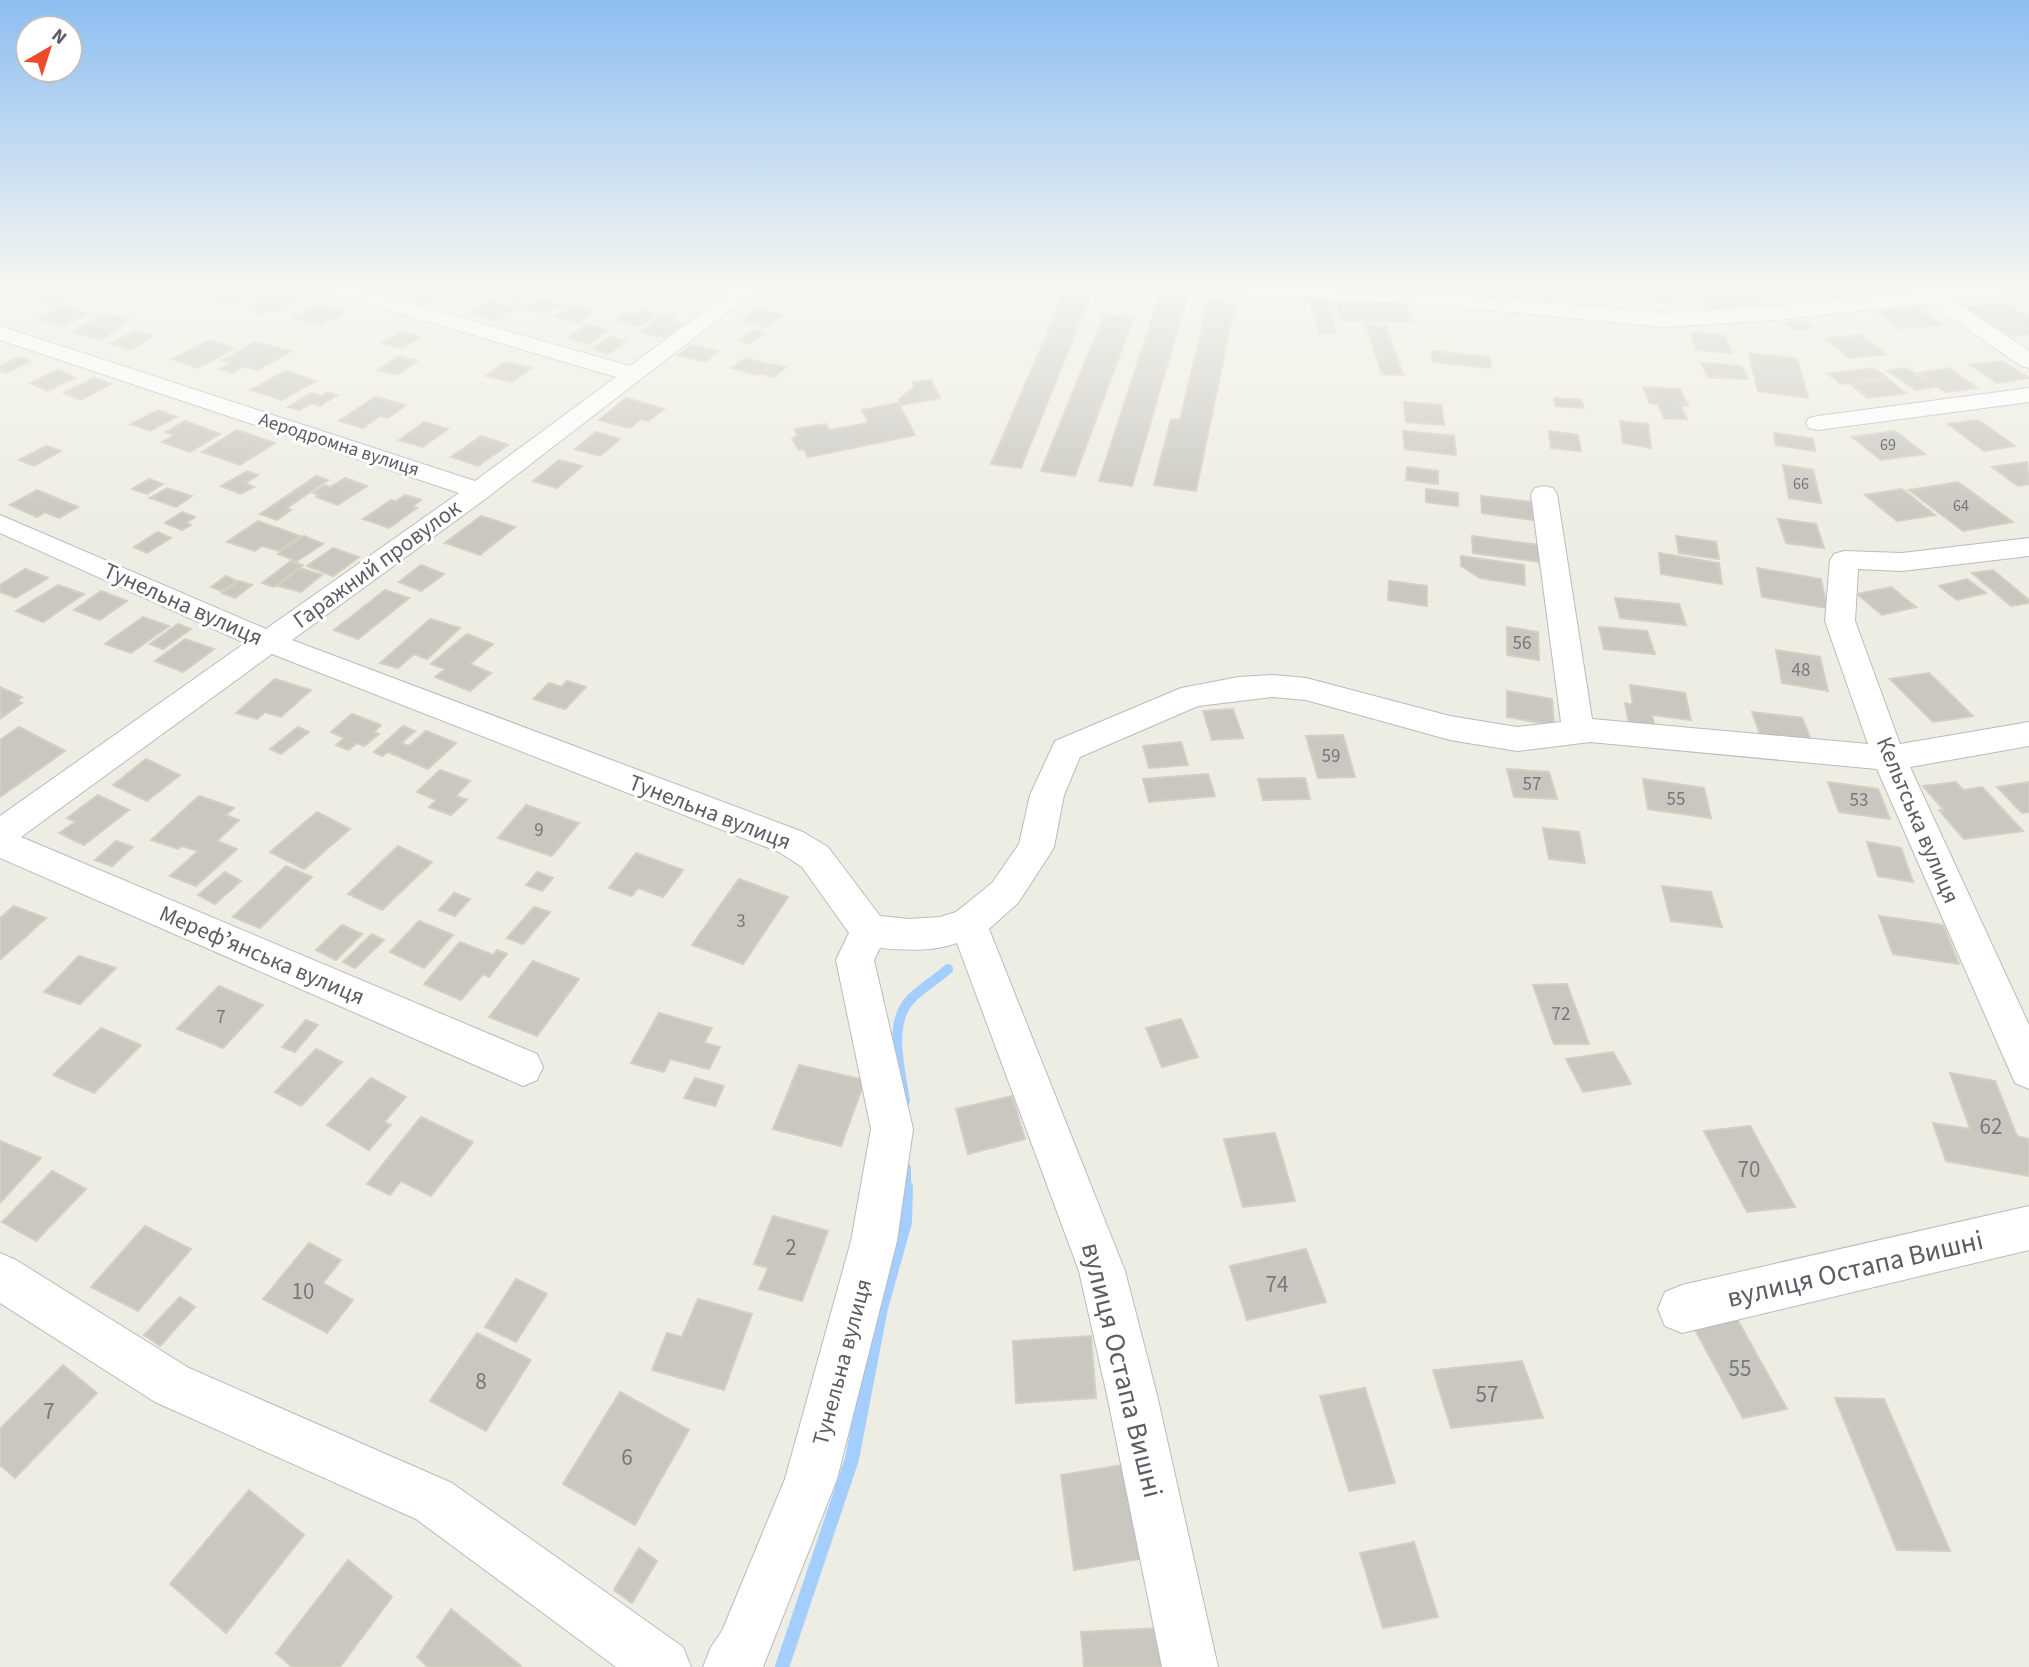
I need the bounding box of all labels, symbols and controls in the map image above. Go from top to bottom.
north arrow [14,14,84,84]
text: N [45,22,72,51]
street label: Аеродромна вулиця [255,406,423,484]
house number: 69 [1880,434,1896,456]
house number: 66 [1793,473,1809,495]
street label: Гаражний провулок [286,491,468,636]
house number: 64 [1953,495,1969,517]
street label: Тунельна вулиця [98,554,268,654]
house number: 56 [1513,630,1531,657]
house number: 48 [1792,657,1810,684]
street label: Кельтська вулиця [1868,732,1968,908]
house number: 59 [1322,743,1340,770]
street label: Тунельна вулиця [624,766,796,858]
house number: 57 [1523,771,1541,798]
house number: 55 [1667,786,1685,813]
house number: 53 [1850,787,1868,814]
house number: 9 [534,817,544,844]
street label: Мерефʼянська вулиця [154,897,370,1013]
house number: 3 [736,908,746,935]
house number: 72 [1552,1001,1570,1028]
house number: 7 [216,1004,226,1031]
house number: 62 [1980,1110,2002,1143]
house number: 70 [1738,1153,1760,1186]
street label: вулиця Остапа Вишні [1723,1220,1987,1318]
house number: 2 [785,1231,797,1264]
street label: вулиця Остапа Вишні [1071,1238,1173,1502]
house number: 74 [1266,1268,1288,1301]
house number: 10 [292,1275,314,1308]
street label: Тунельна вулиця [804,1275,880,1449]
house number: 55 [1729,1352,1751,1385]
house number: 8 [475,1365,487,1398]
house number: 57 [1476,1378,1498,1411]
house number: 7 [43,1395,55,1428]
house number: 6 [621,1441,633,1474]

